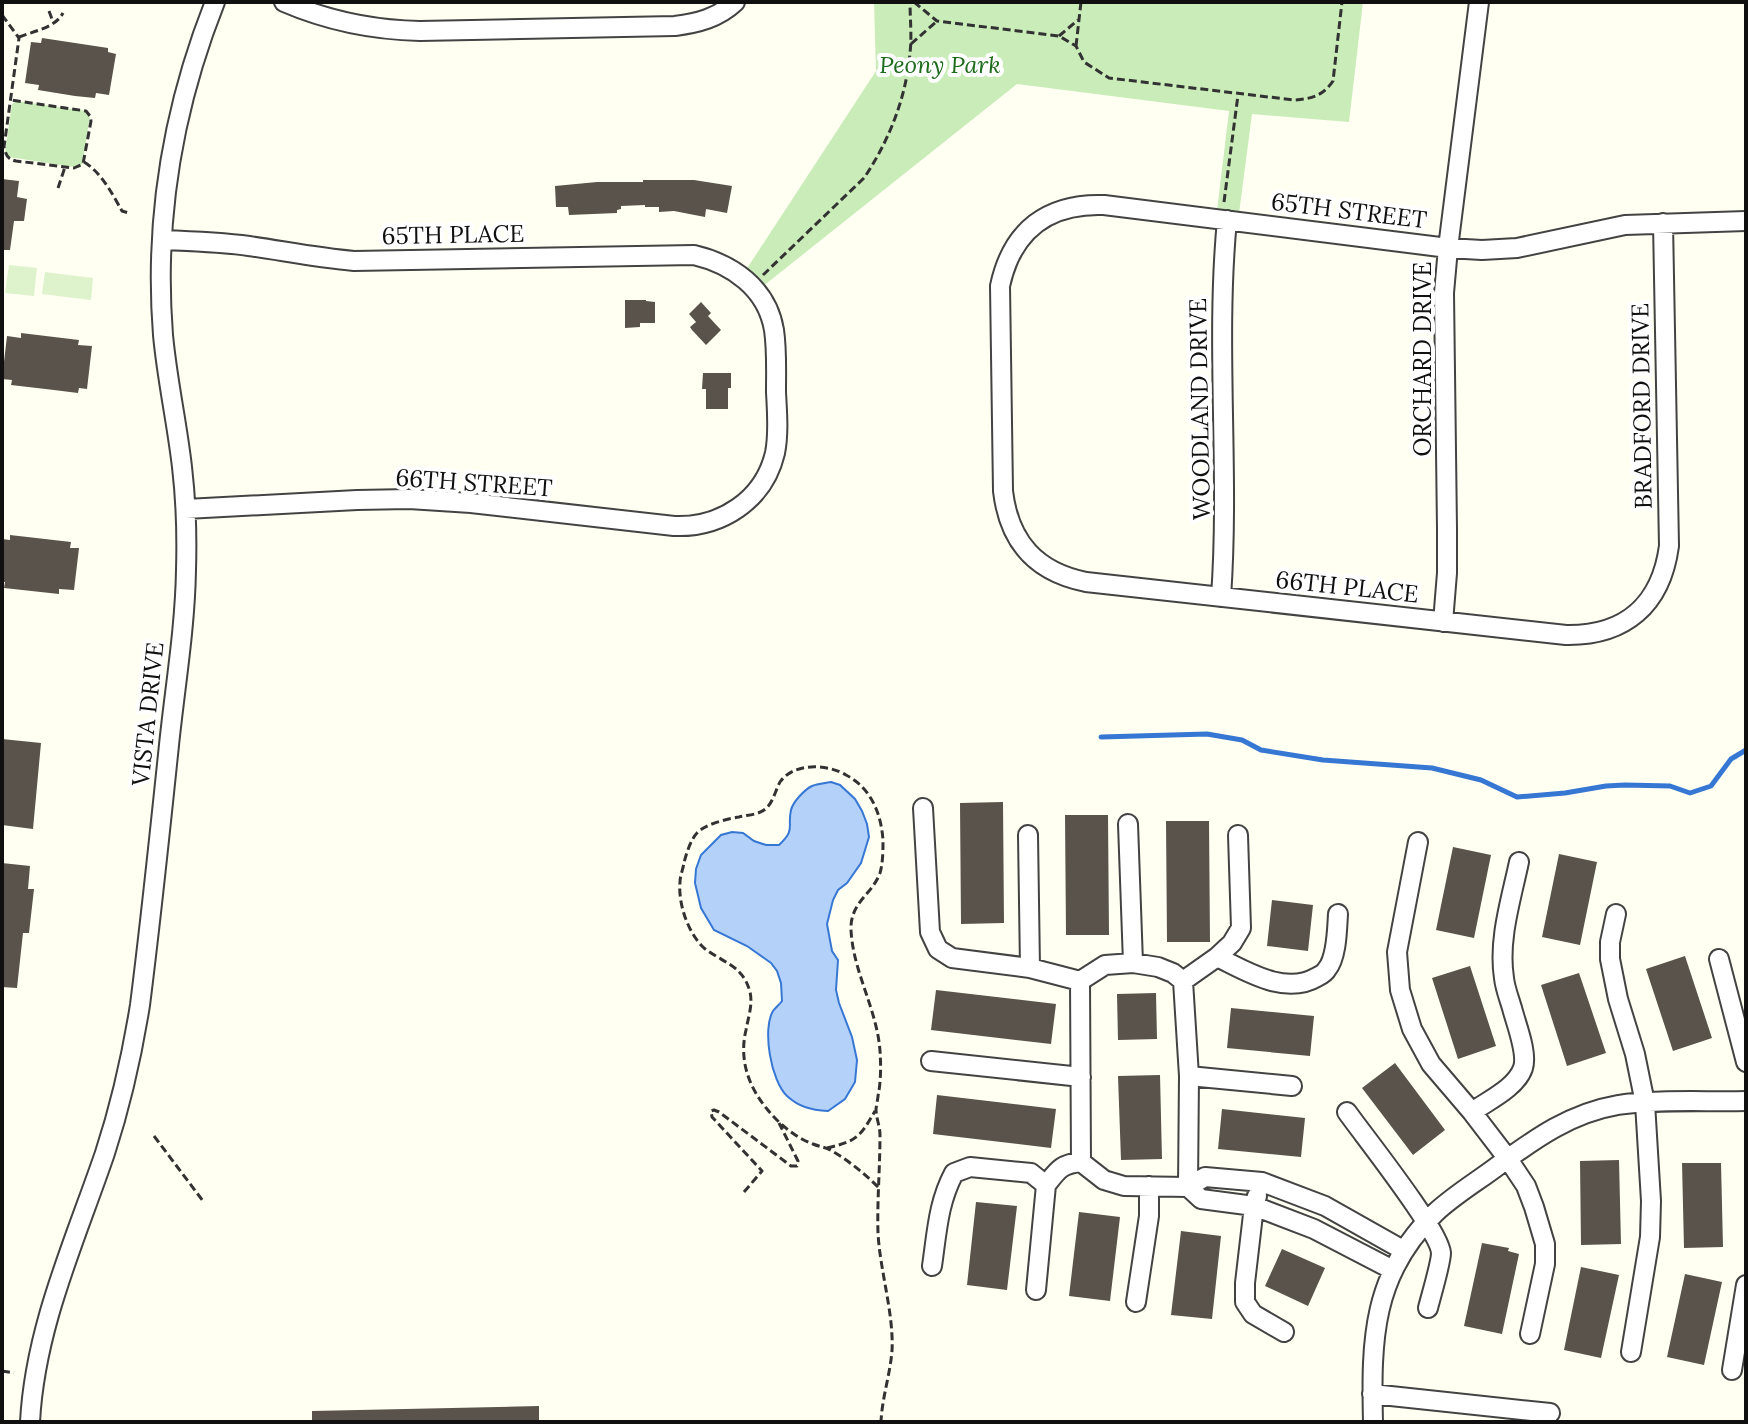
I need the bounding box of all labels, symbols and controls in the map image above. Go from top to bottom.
park label: Peony Park [879,49,1001,80]
street label: 65TH STREET [1269,186,1429,235]
street label: 65TH PLACE [381,218,525,251]
street label: ORCHARD DRIVE [1407,261,1438,457]
street label: WOODLAND DRIVE [1182,298,1217,520]
street label: BRADFORD DRIVE [1624,303,1659,509]
street label: 66TH STREET [394,462,554,503]
street label: 66TH PLACE [1274,564,1420,609]
street label: VISTA DRIVE [124,640,170,789]

